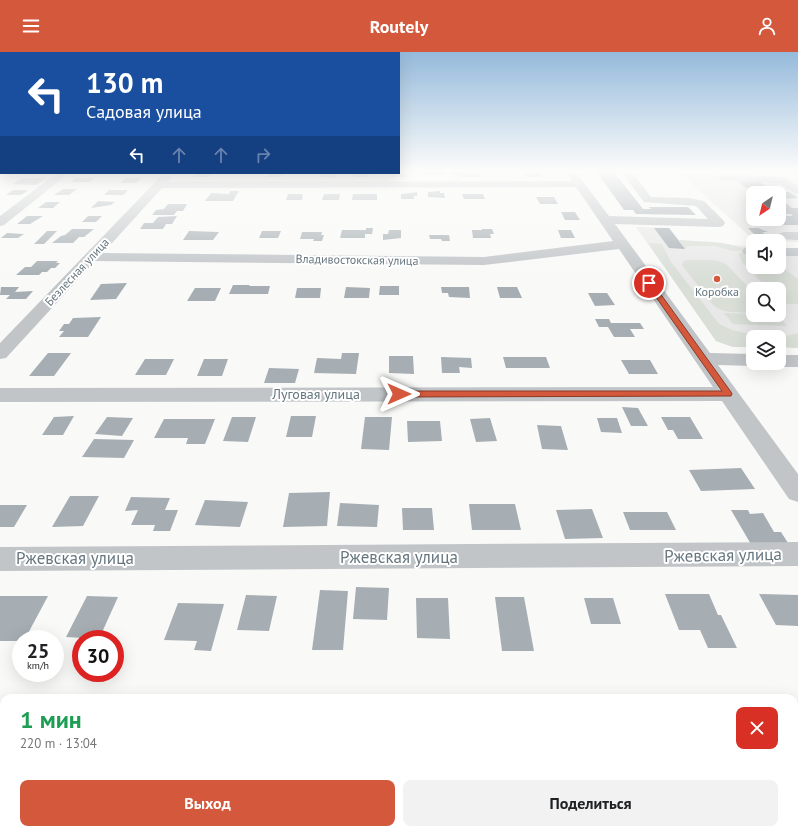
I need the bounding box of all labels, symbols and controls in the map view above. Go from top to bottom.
icon: menu [20,15,42,37]
text: Routely [370,15,428,38]
icon: person [756,15,778,37]
text: 130 m [86,64,163,101]
icon: left [20,68,72,120]
text: Садовая улица [86,100,202,123]
icon: left [126,144,148,166]
icon: ahead [168,144,190,166]
icon: ahead [210,144,232,166]
icon: right [252,144,274,166]
north arrow [746,186,786,226]
map controls [746,186,786,370]
button: sound [746,234,786,274]
street label: Безлесная улица [41,235,112,309]
street label: Владивостокская улица [295,251,419,268]
pin [632,266,666,300]
icon: arrive [638,272,660,294]
marker: Коробка [712,274,722,284]
button: search [746,282,786,322]
place label: Коробка [695,284,739,299]
button: layers [746,330,786,370]
position arrow [378,373,420,415]
street label: Луговая улица [271,385,360,403]
street label: Ржевская улица [664,543,782,567]
street label: Ржевская улица [340,546,458,568]
street label: Ржевская улица [16,547,134,569]
speed limit sign: 30 [72,630,124,682]
text: 25 [27,638,49,664]
text: km/h [27,659,49,672]
text: 1 мин [20,704,82,735]
button: close [736,707,778,749]
text: 220 m · 13:04 [20,735,97,752]
button: Выход [20,780,395,826]
button: Поделиться [403,780,778,826]

